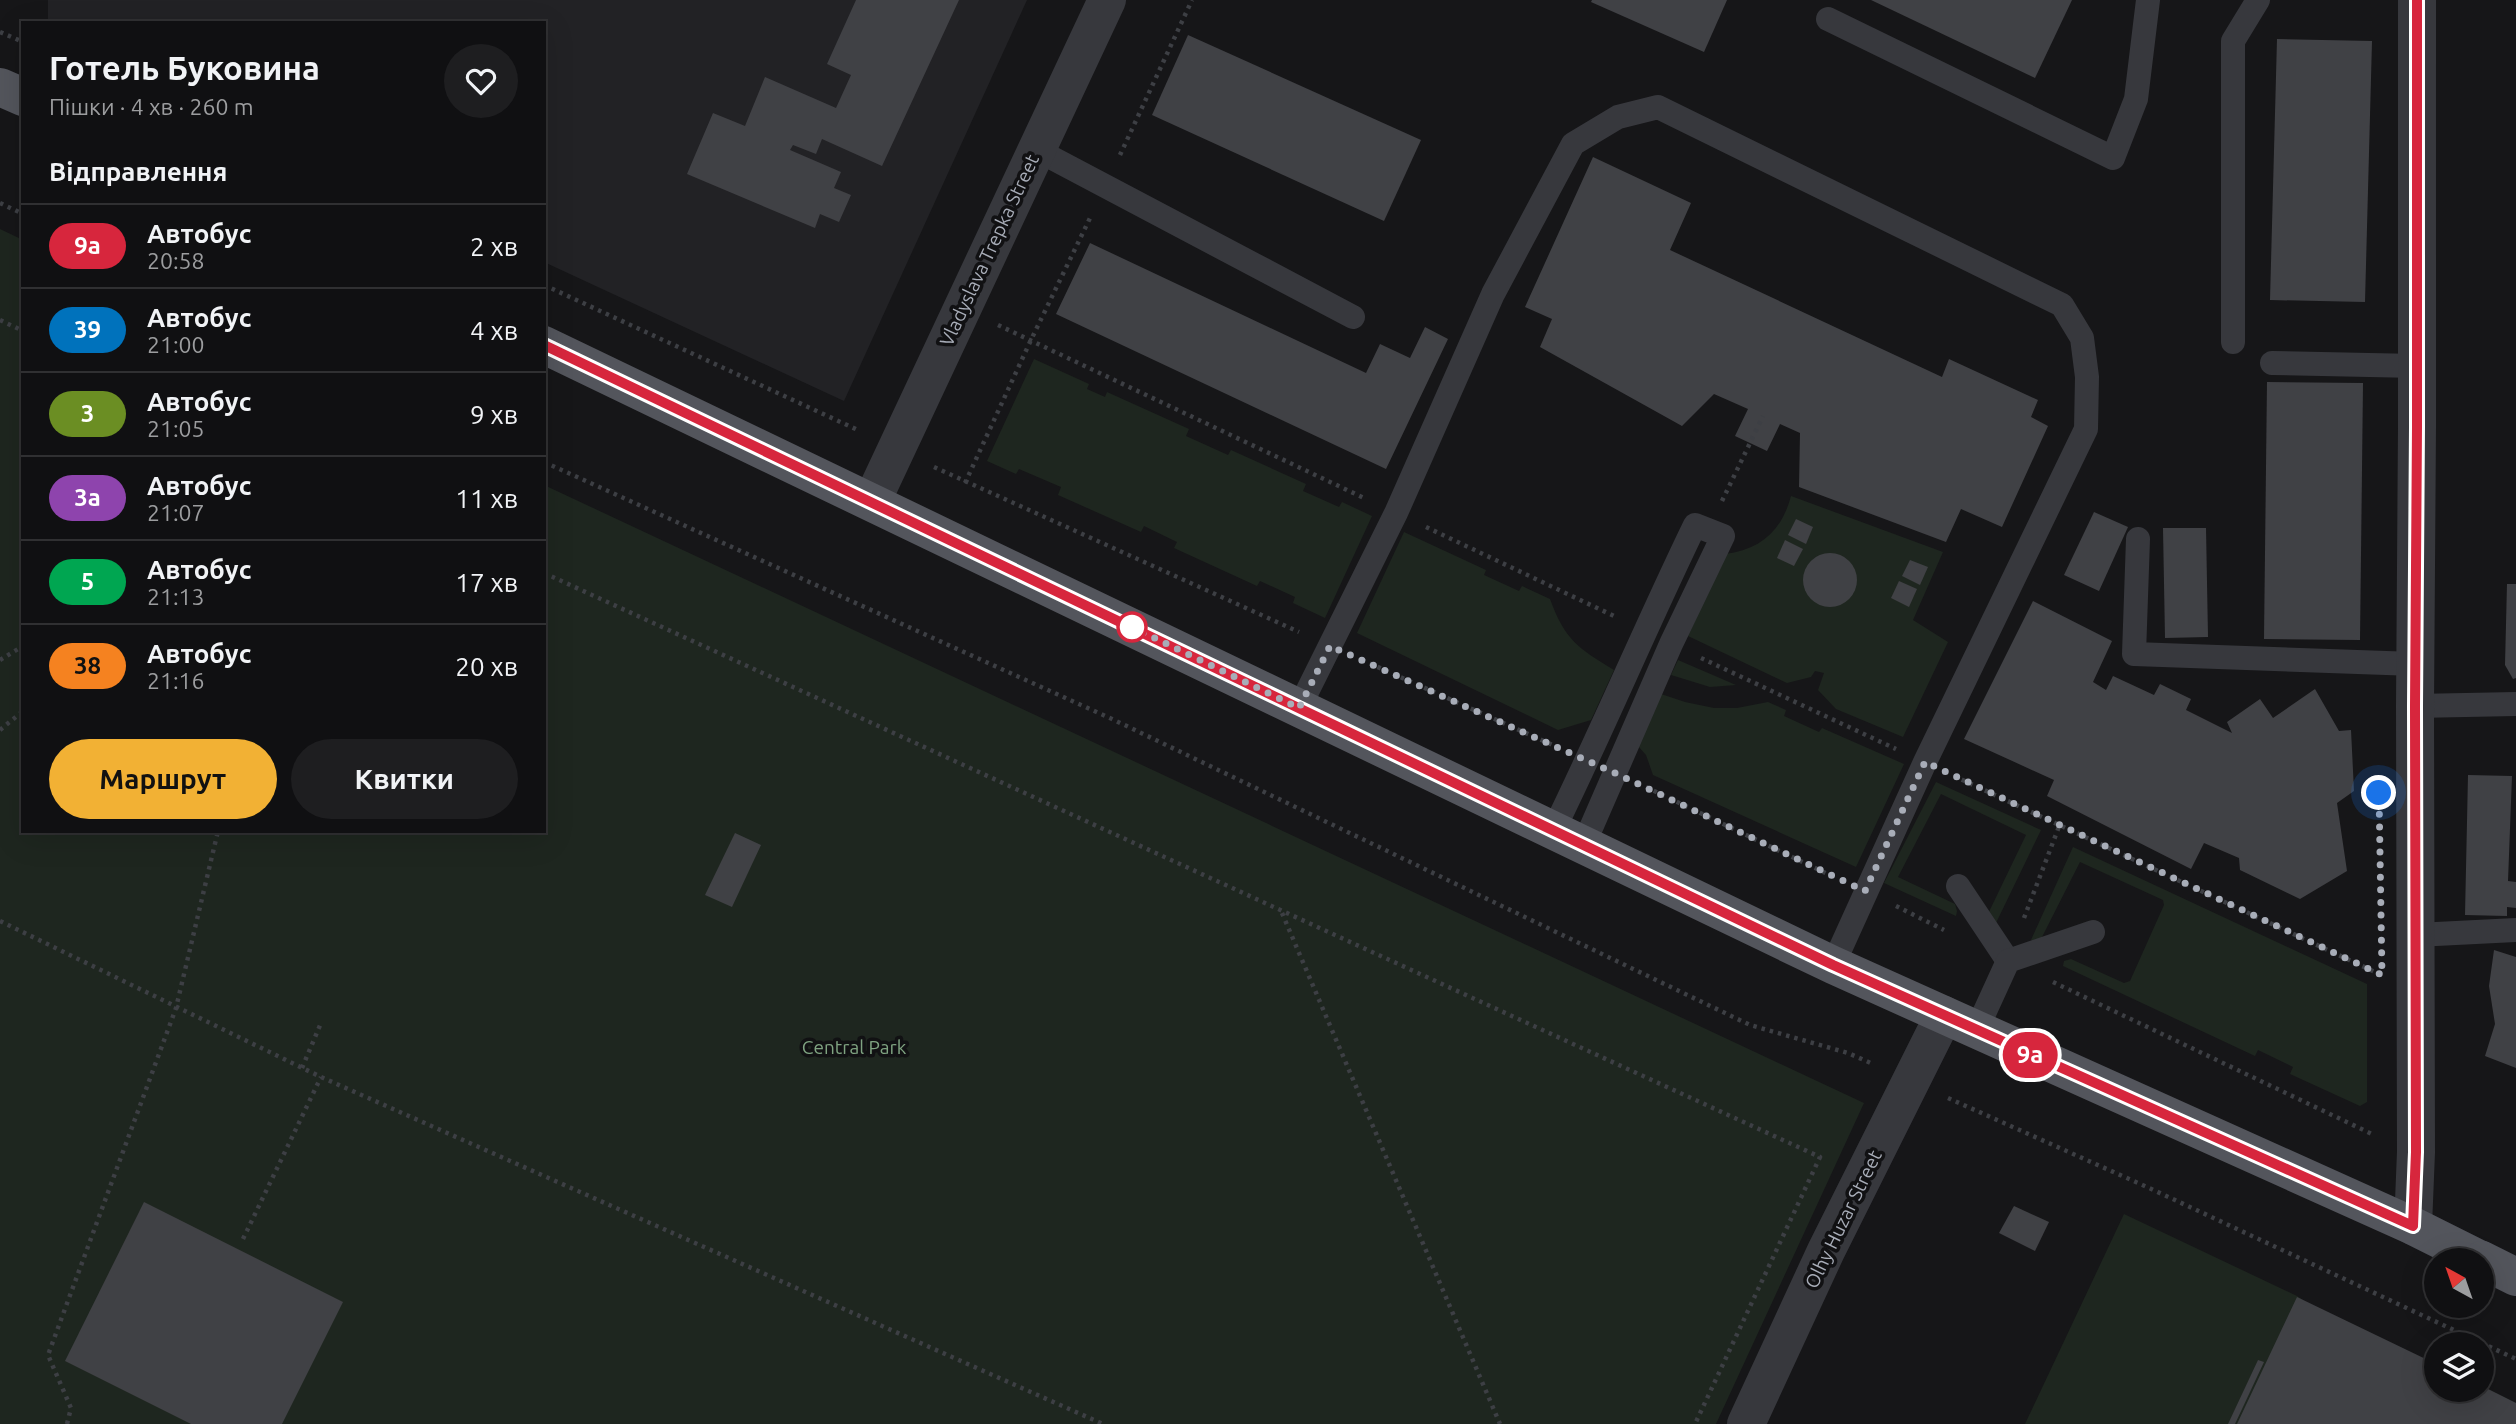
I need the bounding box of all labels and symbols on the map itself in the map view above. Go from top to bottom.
street label: Vladyslava Trepka Street [935,150,1043,349]
unlabelled marker [1117,612,1147,642]
your location [2361,775,2396,810]
line badge: 9а [1998,1032,2062,1078]
park label: Central Park [802,1036,907,1058]
street label: Olhy Huzar Street [1800,1146,1886,1292]
north arrow [2424,1248,2494,1318]

